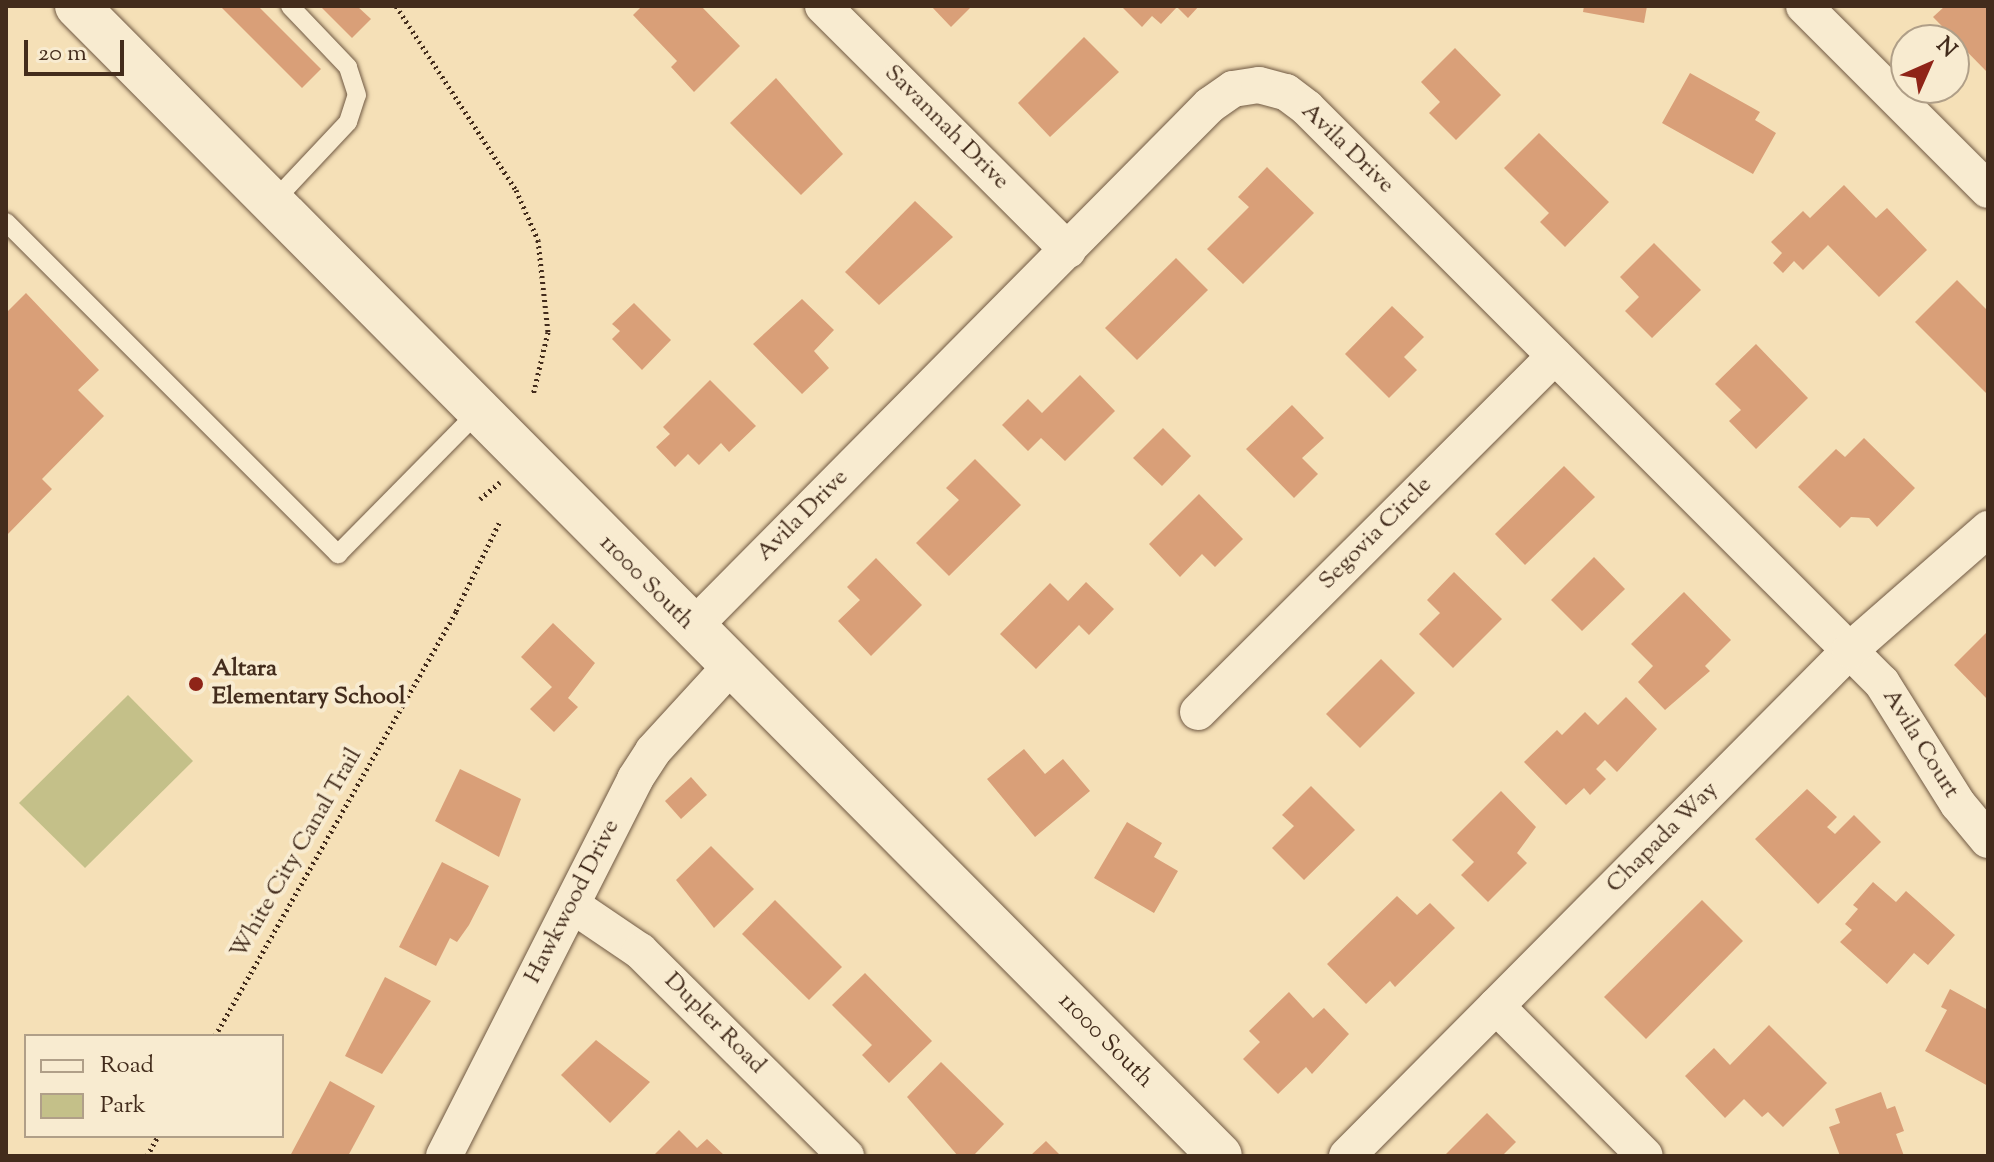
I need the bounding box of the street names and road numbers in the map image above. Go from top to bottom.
street label: Savannah Drive [877,59,1015,197]
street label: Avila Drive [1294,98,1400,200]
street label: Avila Drive [751,464,855,568]
street label: Segovia Circle [1313,471,1439,597]
street label: 11000 South [592,529,700,637]
street label: Avila Court [1875,684,1965,804]
street label: White City Canal Trail [225,744,369,964]
street label: Chapada Way [1601,776,1725,900]
street label: Hawkwood Drive [519,815,627,989]
street label: Dupler Road [657,967,771,1081]
street label: 11000 South [1051,987,1159,1095]

